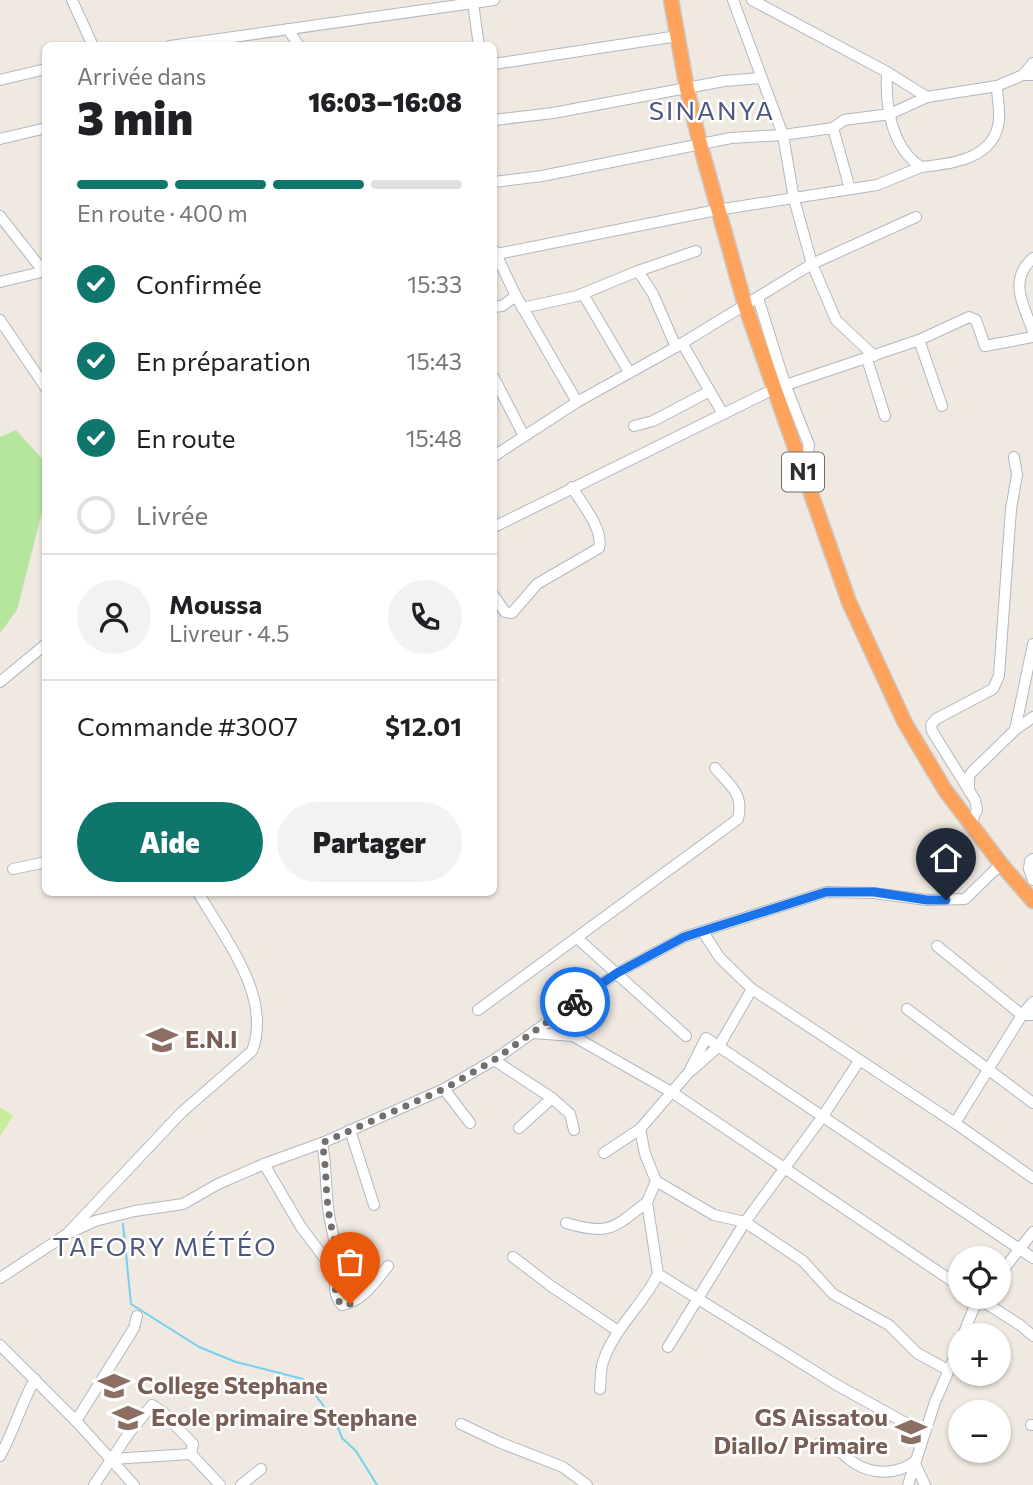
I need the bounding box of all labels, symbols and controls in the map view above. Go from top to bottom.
text: Arrivée dans [77,62,206,90]
text: 16:03–16:08 [308,86,462,117]
text: 3 min [77,88,193,144]
district label: SINANYA [649,94,775,125]
text: En route · 400 m [77,199,248,227]
icon: check [77,265,115,303]
text: Confirmée [136,268,262,299]
text: 15:33 [407,270,462,298]
icon: check [77,342,115,380]
text: En préparation [136,345,311,376]
text: 15:43 [407,347,462,375]
icon: check [77,419,115,457]
text: En route [136,422,236,453]
text: 15:48 [406,424,462,452]
road number: N1 [782,452,824,492]
text: Livrée [136,499,208,530]
button: person [77,580,151,654]
button: phone [388,580,462,654]
text: Moussa [169,588,262,619]
text: Livreur · 4.5 [169,619,289,647]
text: Commande #3007 [77,710,298,741]
text: $12.01 [385,710,462,741]
button: Aide [77,802,263,882]
button: Partager [277,802,462,882]
pin [916,828,976,900]
icon: home [927,839,965,877]
courier [540,967,610,1037]
icon: bike [556,983,594,1021]
school or university icon: E.N.I [145,1023,179,1057]
place label: E.N.I [185,1024,238,1053]
district label: TAFORY MÉTÉO [53,1230,277,1261]
pin [320,1232,380,1304]
icon: bag [331,1243,369,1281]
map controls [948,1246,1011,1463]
button: locate [948,1246,1011,1309]
button: + [948,1323,1011,1386]
school or university icon: College Stephane [97,1369,131,1403]
place label: College Stephane [137,1370,328,1399]
button: − [948,1400,1011,1463]
school or university icon: Ecole primaire Stephane [111,1401,145,1435]
place label: Ecole primaire Stephane [151,1402,417,1431]
place label: GS Aissatou Diallo/ Primaire [714,1402,888,1459]
school or university icon: GS Aissatou Diallo/ Primaire [894,1415,928,1449]

